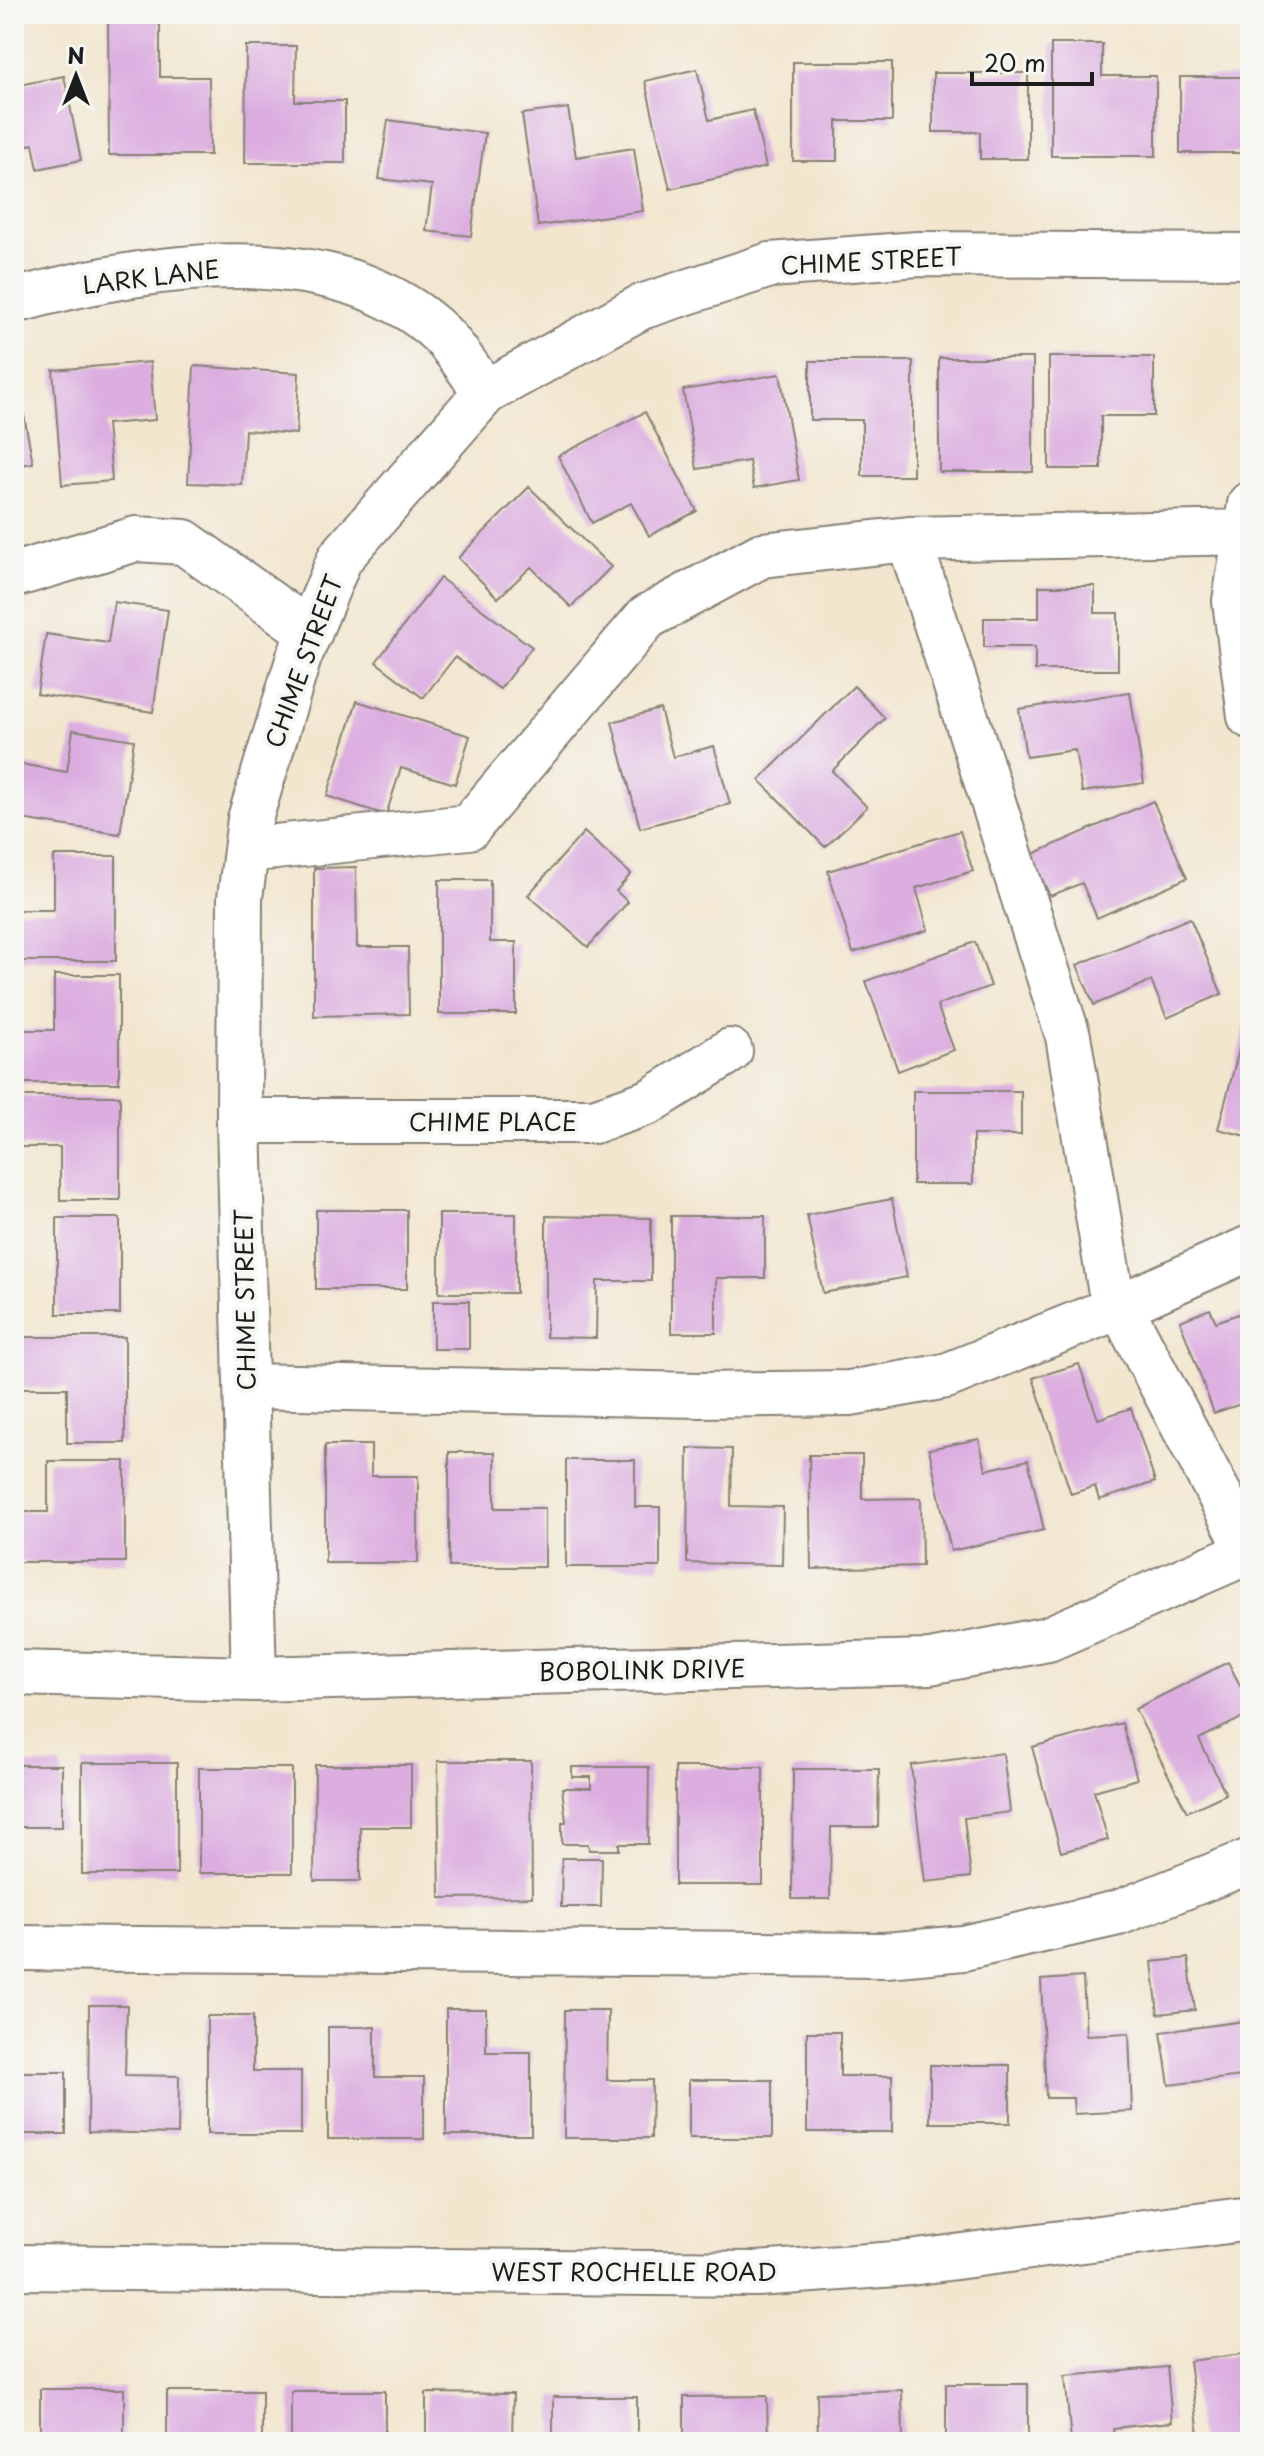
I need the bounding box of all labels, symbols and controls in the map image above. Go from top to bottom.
north arrow [36,36,116,116]
scale bar [972,36,1092,86]
text: N [67,38,85,71]
text: 20 m [984,44,1046,80]
street label: CHIME STREET [779,237,963,283]
street label: LARK LANE [80,250,222,302]
street label: CHIME STREET [255,569,351,752]
street label: CHIME PLACE [409,1103,577,1139]
street label: CHIME STREET [224,1208,264,1391]
street label: BOBOLINK DRIVE [538,1649,746,1689]
street label: WEST ROCHELLE ROAD [491,2253,777,2289]

